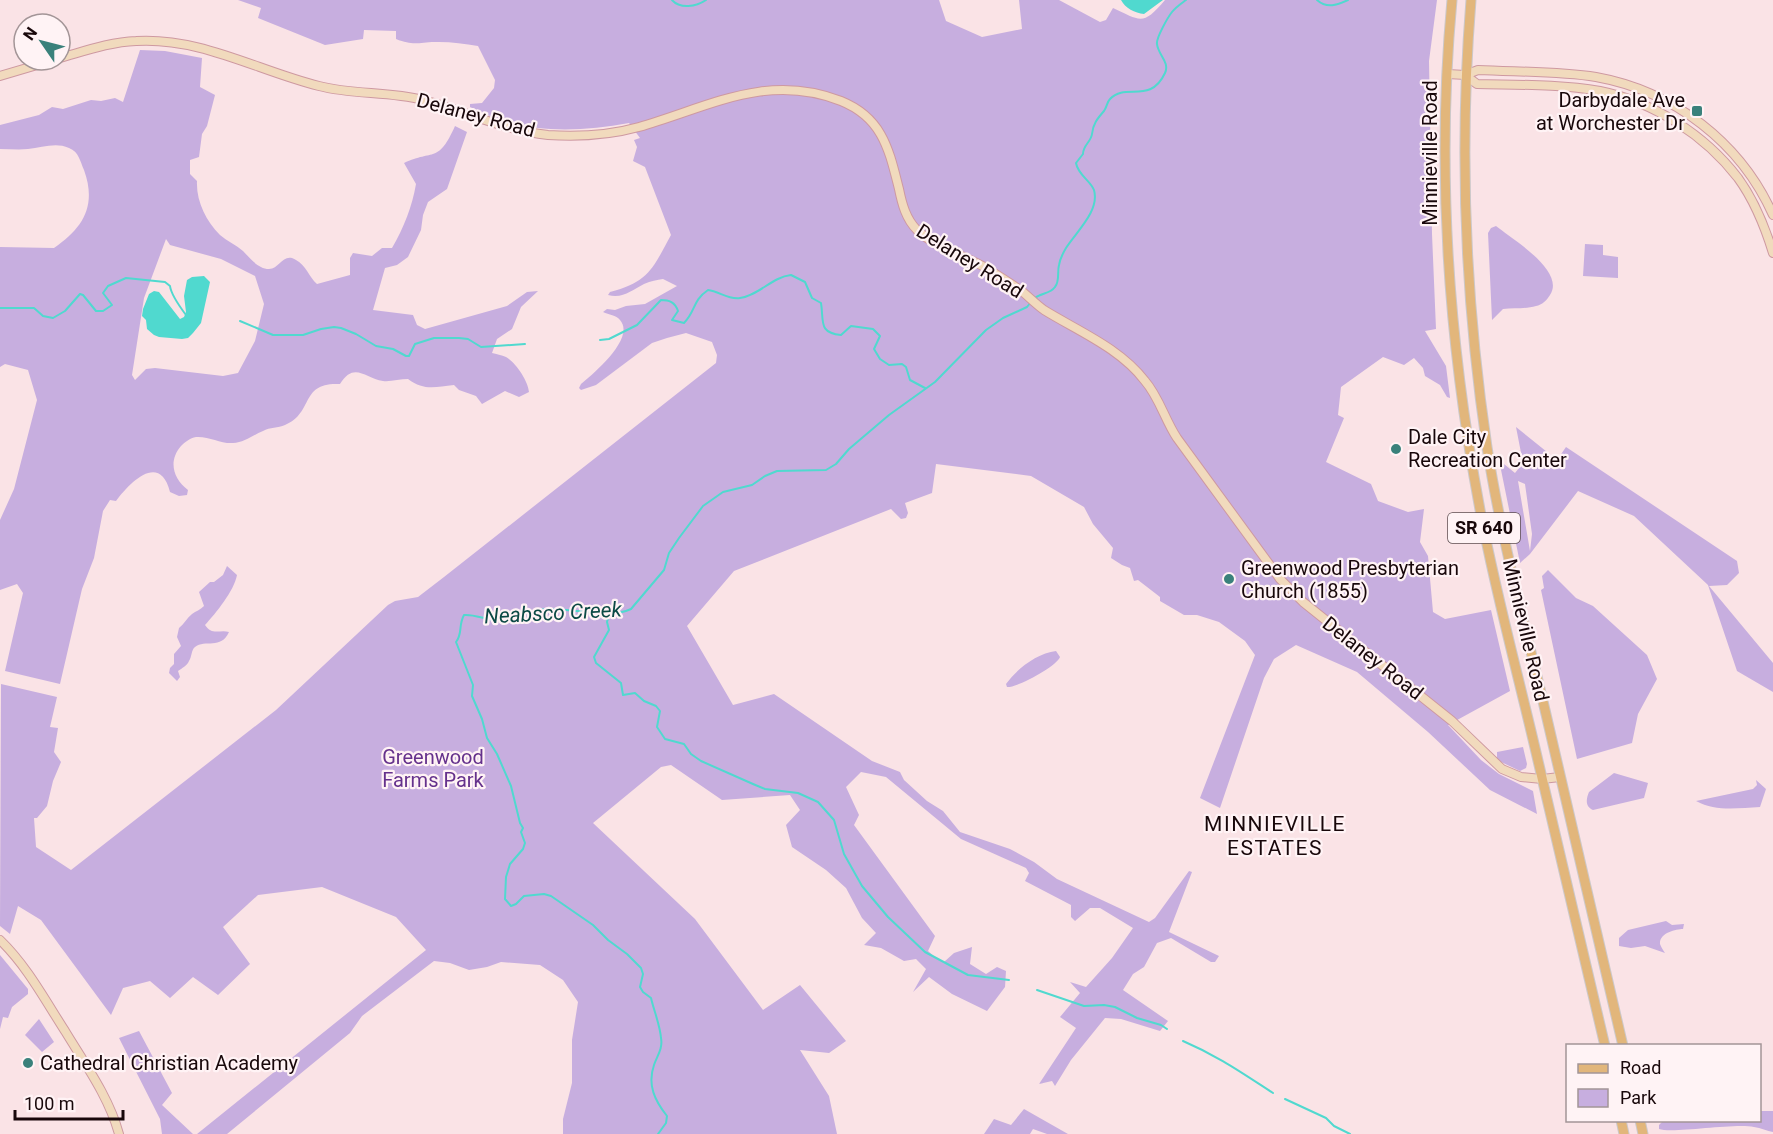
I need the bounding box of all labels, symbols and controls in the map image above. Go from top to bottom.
north arrow [12,12,72,72]
text: N [19,24,41,44]
street label: Minnieville Road [1418,80,1442,226]
street label: Delaney Road [414,88,538,142]
place label: Darbydale Ave at Worchester Dr [1536,88,1685,135]
marker: Darbydale Ave at Worchester Dr [1690,104,1704,118]
street label: Delaney Road [912,219,1028,303]
place label: Dale City Recreation Center [1408,425,1567,472]
marker: Dale City Recreation Center [1389,442,1403,456]
road number: SR 640 [1448,513,1520,543]
place label: Greenwood Presbyterian Church (1855) [1241,556,1459,603]
street label: Minnieville Road [1498,556,1554,704]
marker: Greenwood Presbyterian Church (1855) [1222,572,1236,586]
water label: Neabsco Creek [484,597,623,629]
street label: Delaney Road [1318,611,1428,705]
park label: Greenwood Farms Park [382,745,485,792]
district label: MINNIEVILLE ESTATES [1204,812,1346,860]
legend [1566,1044,1761,1122]
place label: Cathedral Christian Academy [40,1051,299,1075]
marker: Cathedral Christian Academy [21,1056,35,1070]
text: Road [1620,1057,1661,1078]
scale bar [15,1083,123,1121]
text: Park [1620,1087,1657,1108]
text: 100 m [24,1093,75,1114]

